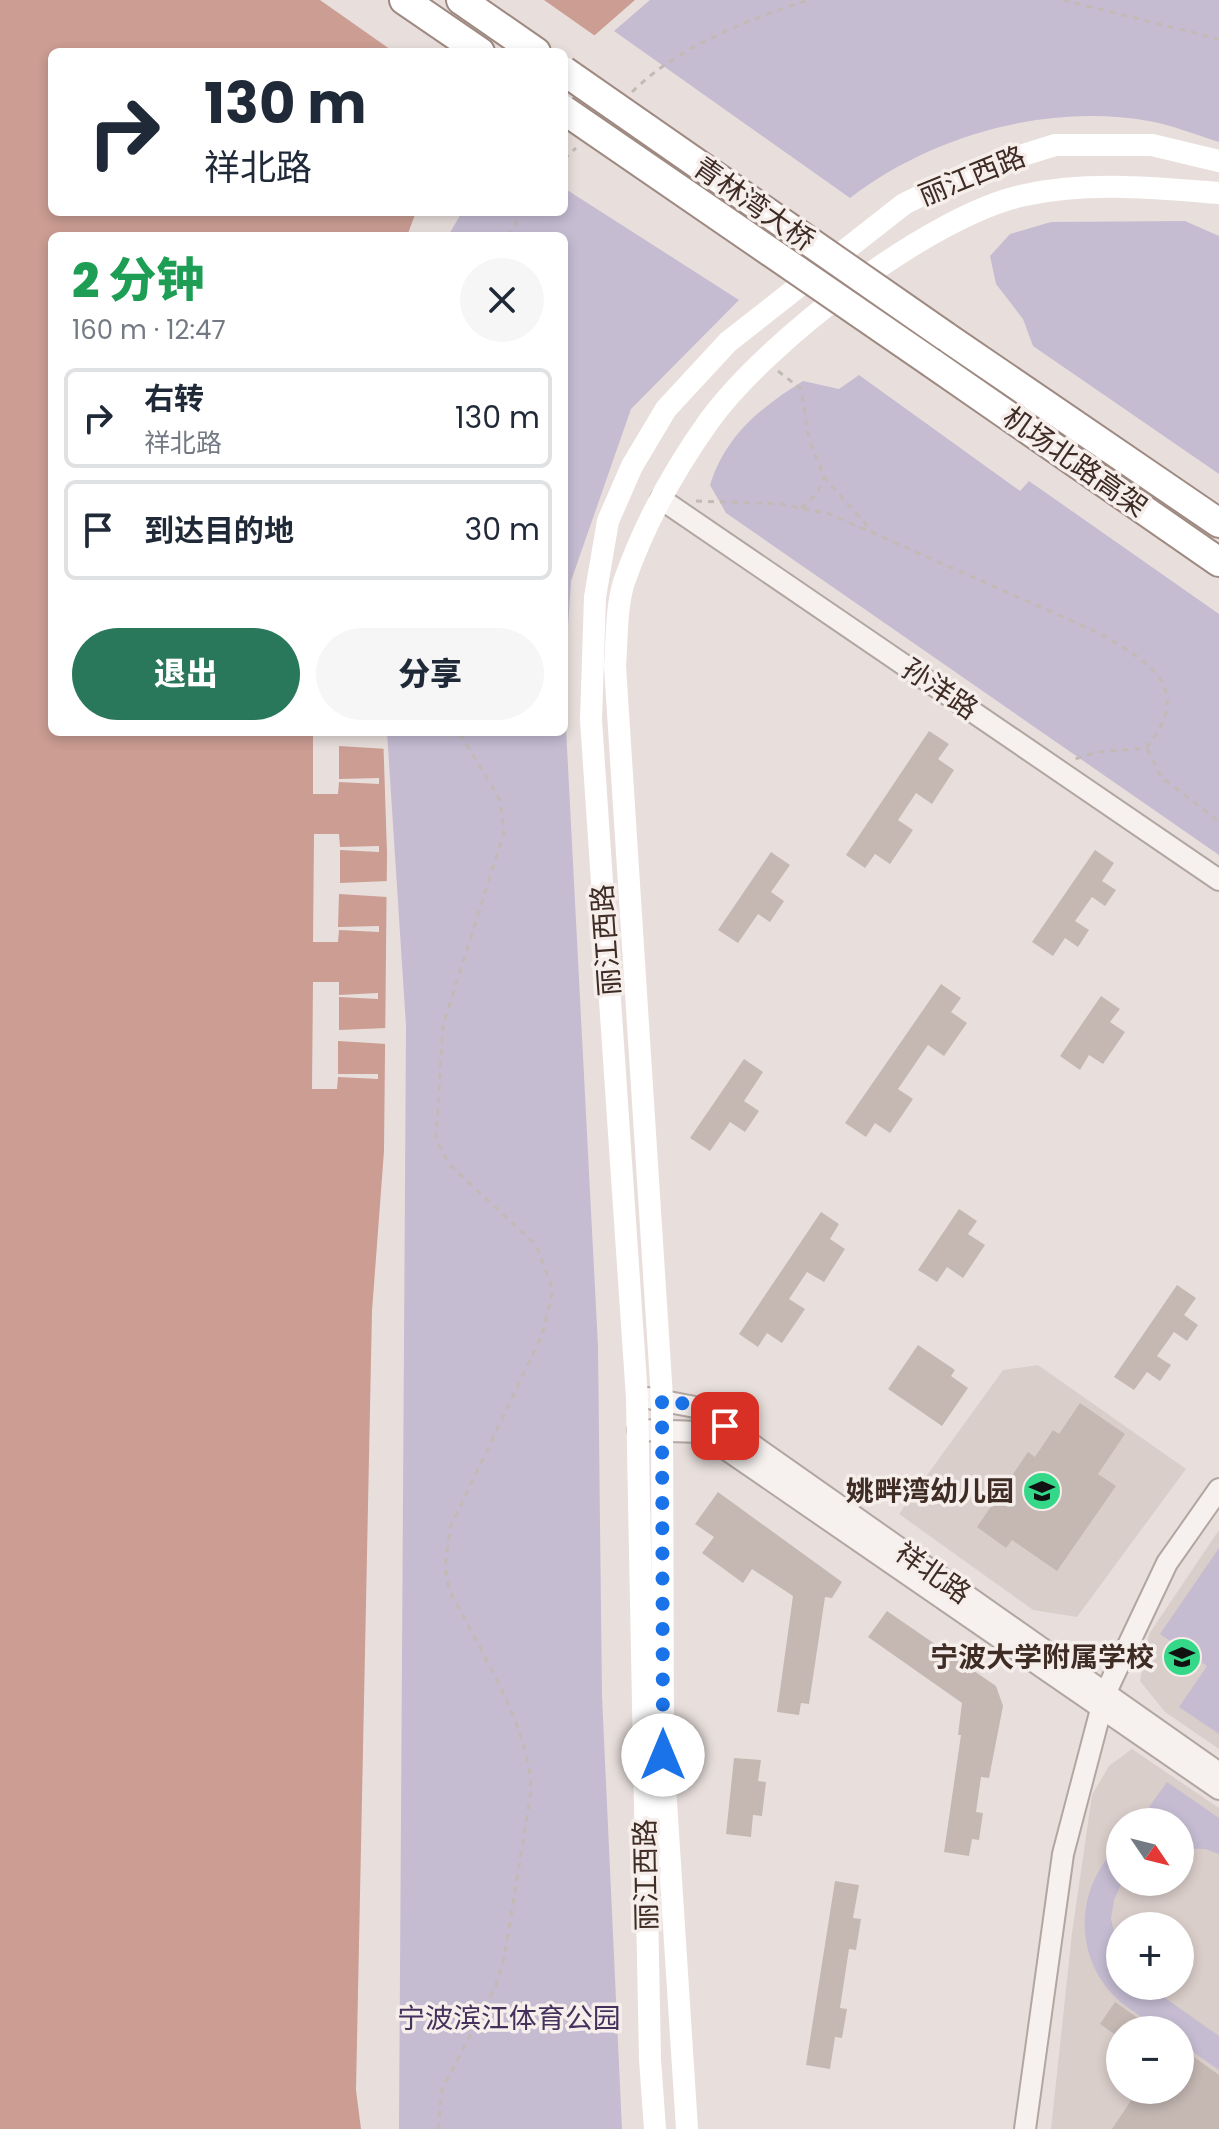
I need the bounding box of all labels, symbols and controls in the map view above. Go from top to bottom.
text: 130 m [204,64,367,143]
icon: right [72,80,176,184]
street label: 丽江西路 [913,137,1031,215]
text: 祥北路 [204,142,312,193]
street label: 青林湾大桥 [685,148,823,260]
text: 2 分钟 [72,247,204,314]
button: close [460,258,544,342]
text: 160 m · 12:47 [72,312,226,348]
text: 右转 [144,377,204,420]
icon: right [76,396,120,440]
text: 130 m [455,396,540,439]
street label: 机场北路高架 [995,398,1155,526]
text: 祥北路 [144,425,222,461]
icon: arrive [76,508,120,552]
text: 30 m [465,508,540,551]
text: 到达目的地 [144,509,294,552]
button: 退出 [72,628,300,720]
button: 分享 [316,628,544,720]
street label: 孙洋路 [894,649,986,729]
street label: 丽江西路 [583,883,629,997]
pin [691,1392,759,1460]
icon: arrive [703,1404,747,1448]
school or university icon: 姚畔湾幼儿园 [1021,1470,1063,1512]
place label: 姚畔湾幼儿园 [846,1472,1014,1511]
street label: 祥北路 [887,1533,979,1613]
school or university icon: 宁波大学附属学校 [1161,1636,1203,1678]
place label: 宁波大学附属学校 [930,1638,1154,1677]
position arrow [621,1713,705,1797]
north arrow [1106,1808,1194,1896]
map controls [1106,1808,1194,2104]
street label: 丽江西路 [626,1819,666,1931]
button: + [1106,1912,1194,2000]
park label: 宁波滨江体育公园 [397,1999,621,2038]
button: − [1106,2016,1194,2104]

